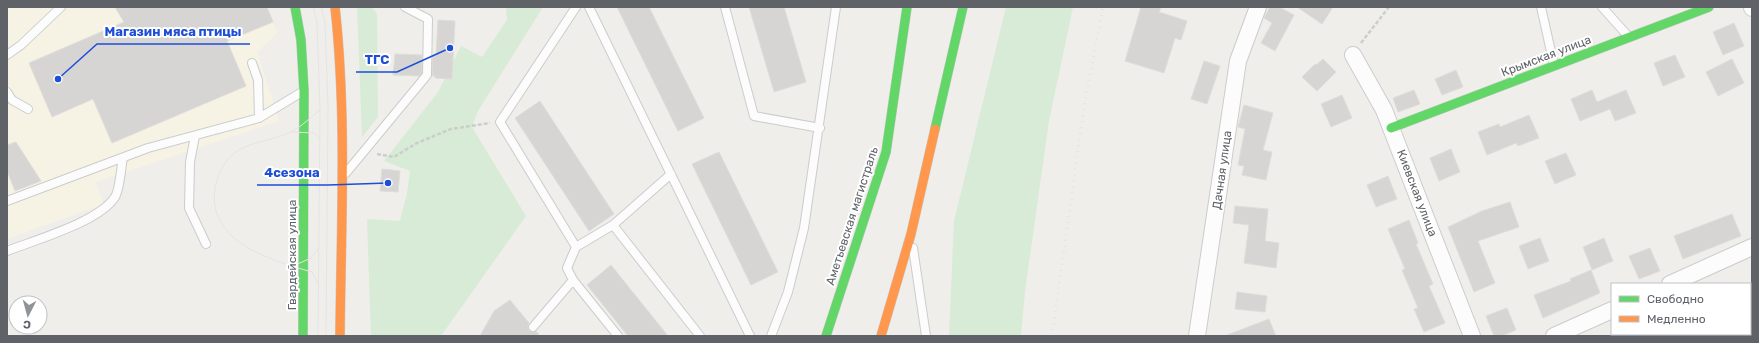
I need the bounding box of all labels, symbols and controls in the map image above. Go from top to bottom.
callout: Магазин мяса птицы [97,19,250,44]
text: Магазин мяса птицы [105,24,241,39]
street label: Крымская улица [1499,32,1593,80]
callout: ТГС [356,47,397,72]
text: ТГС [365,52,389,67]
street label: Дачная улица [1210,130,1234,210]
street label: Аметьевская магистраль [823,145,881,287]
street label: Киевская улица [1394,147,1440,239]
callout: 4сезона [257,160,328,185]
text: 4сезона [264,165,320,180]
street label: Гвардейская улица [285,200,299,310]
legend [1611,283,1751,335]
text: Свободно [1647,292,1704,306]
north arrow [8,295,48,335]
text: Медленно [1647,312,1706,326]
text: С [22,318,32,331]

